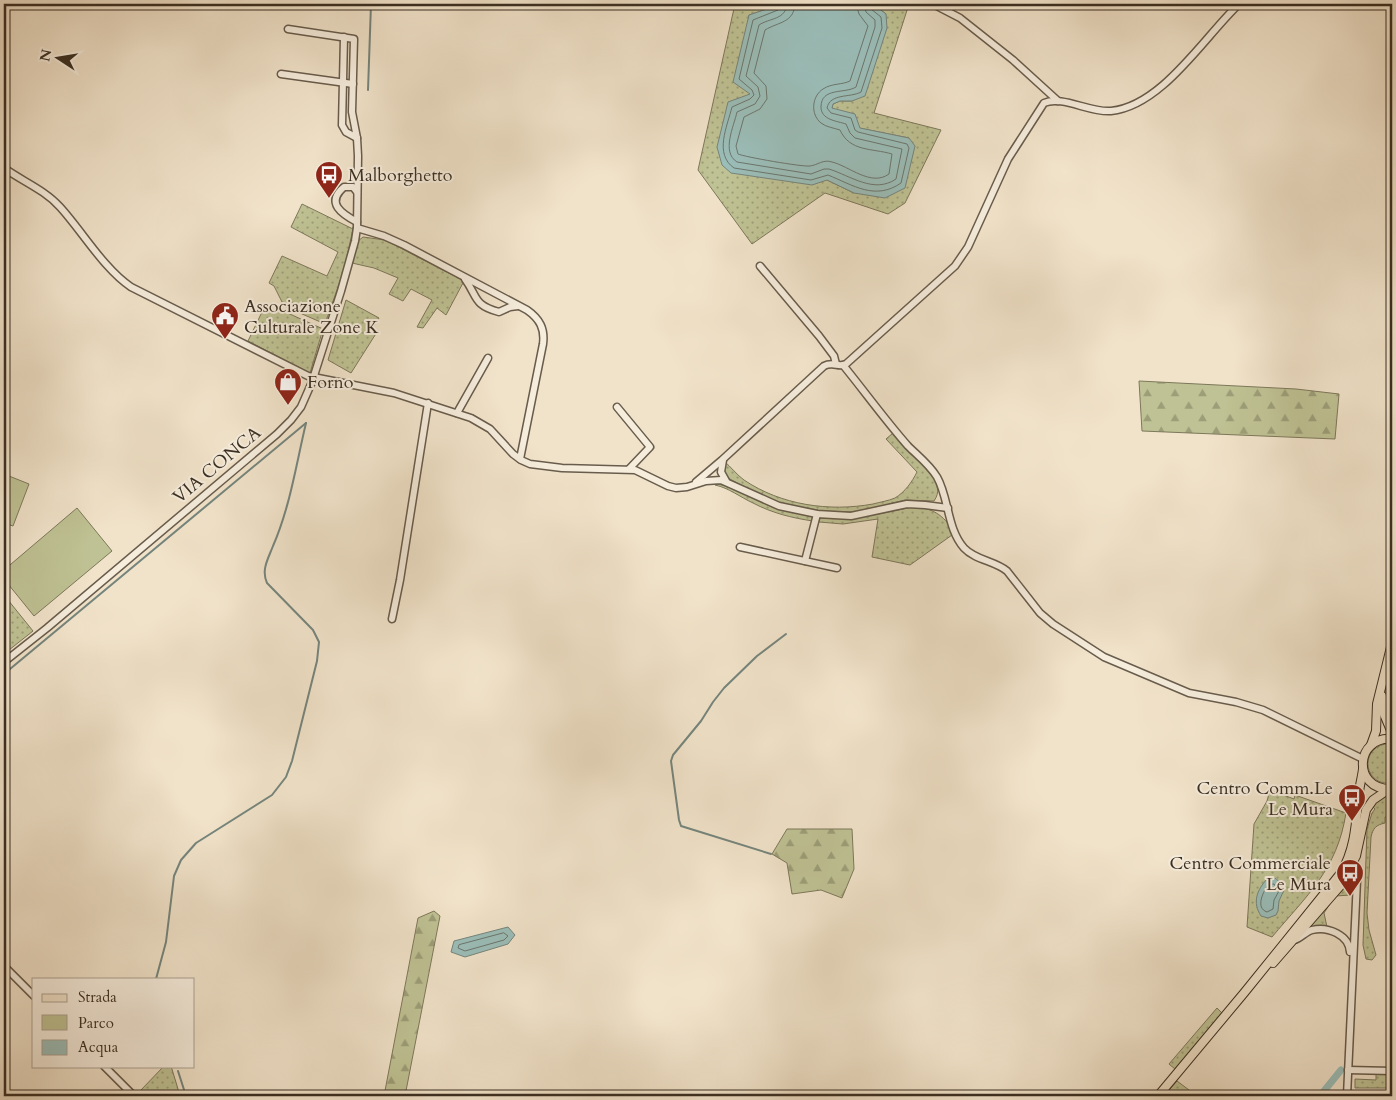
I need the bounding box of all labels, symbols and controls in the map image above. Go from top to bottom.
north arrow [32,32,82,82]
text: N [35,47,56,63]
bus stop icon: Malborghetto [314,160,344,199]
place label: Malborghetto [348,163,453,188]
place label: Associazione Culturale Zone K [244,294,380,340]
public building icon: Associazione Culturale Zone K [210,301,240,340]
shop icon: Forno [273,367,303,406]
place label: Forno [307,370,354,395]
street label: VIA CONCA [167,421,267,509]
place label: Centro Comm.Le Le Mura [1196,776,1333,822]
bus stop icon: Centro Comm.Le Le Mura [1337,783,1367,822]
place label: Centro Commerciale Le Mura [1170,851,1331,897]
bus stop icon: Centro Commerciale Le Mura [1335,858,1365,897]
legend [32,978,195,1068]
text: Strada [78,987,117,1007]
text: Parco [78,1013,114,1033]
text: Acqua [78,1037,119,1057]

